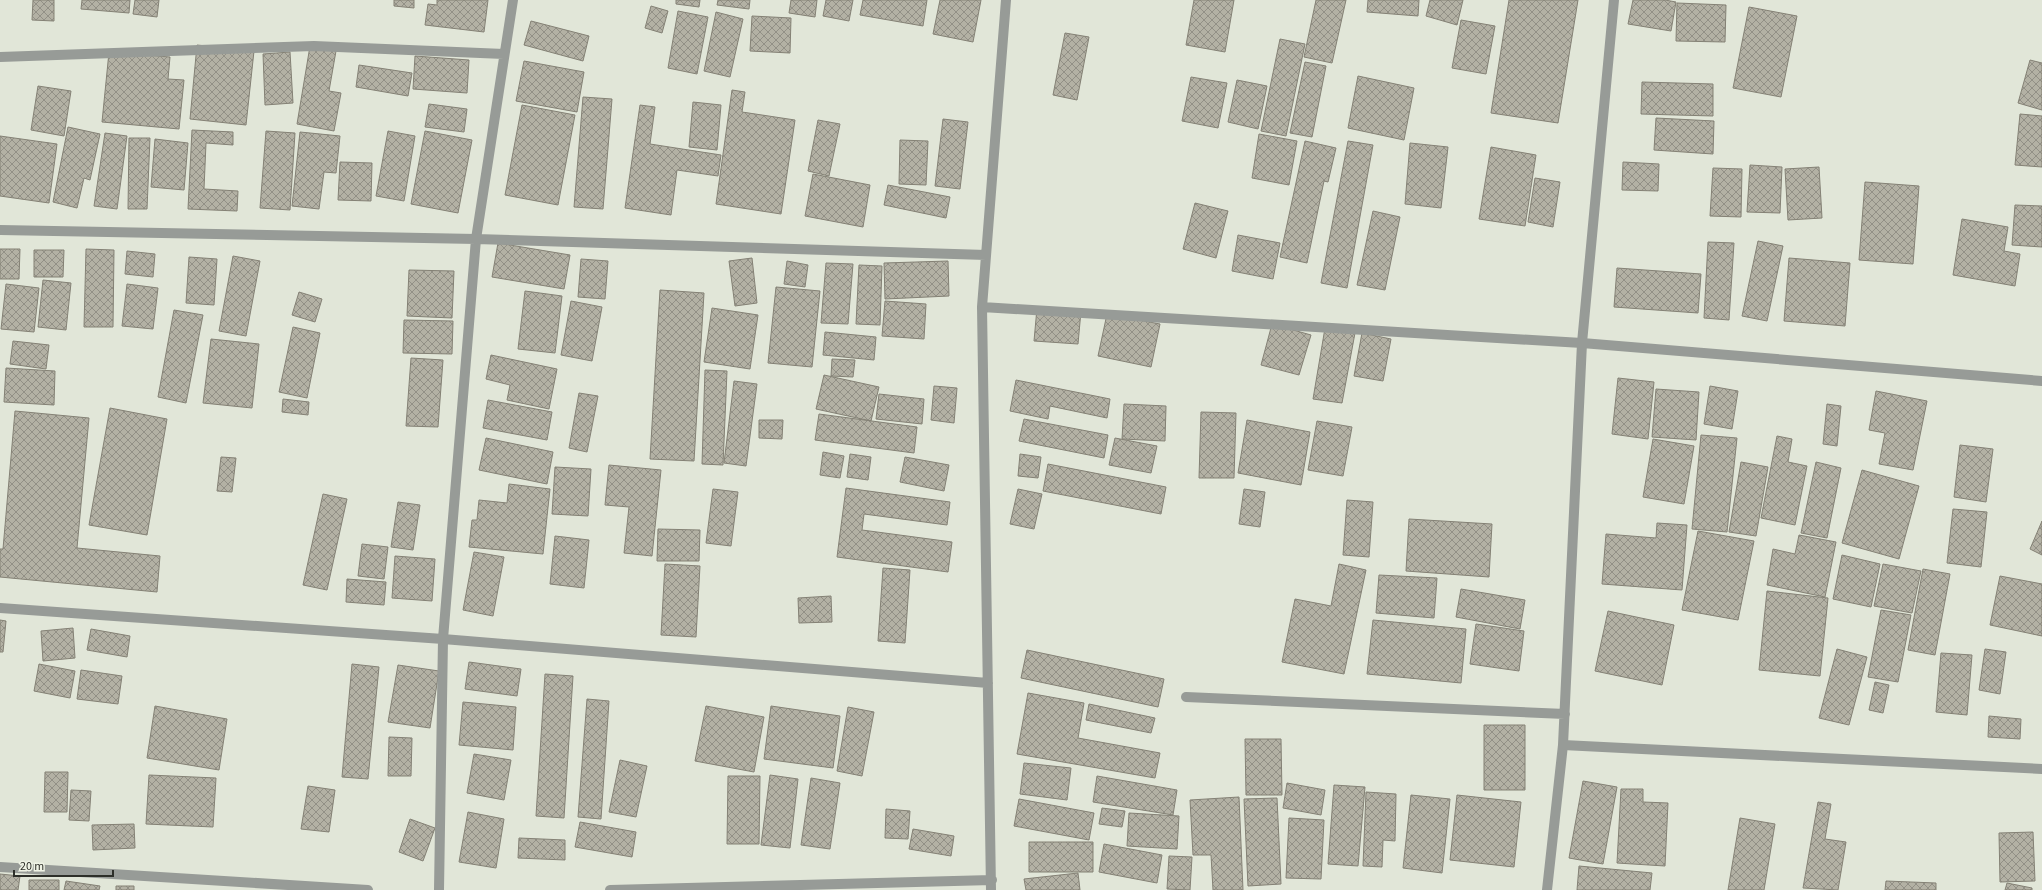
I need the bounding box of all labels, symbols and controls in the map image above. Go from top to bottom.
scale bar [14,852,113,878]
text: 20 m [20,858,44,875]

